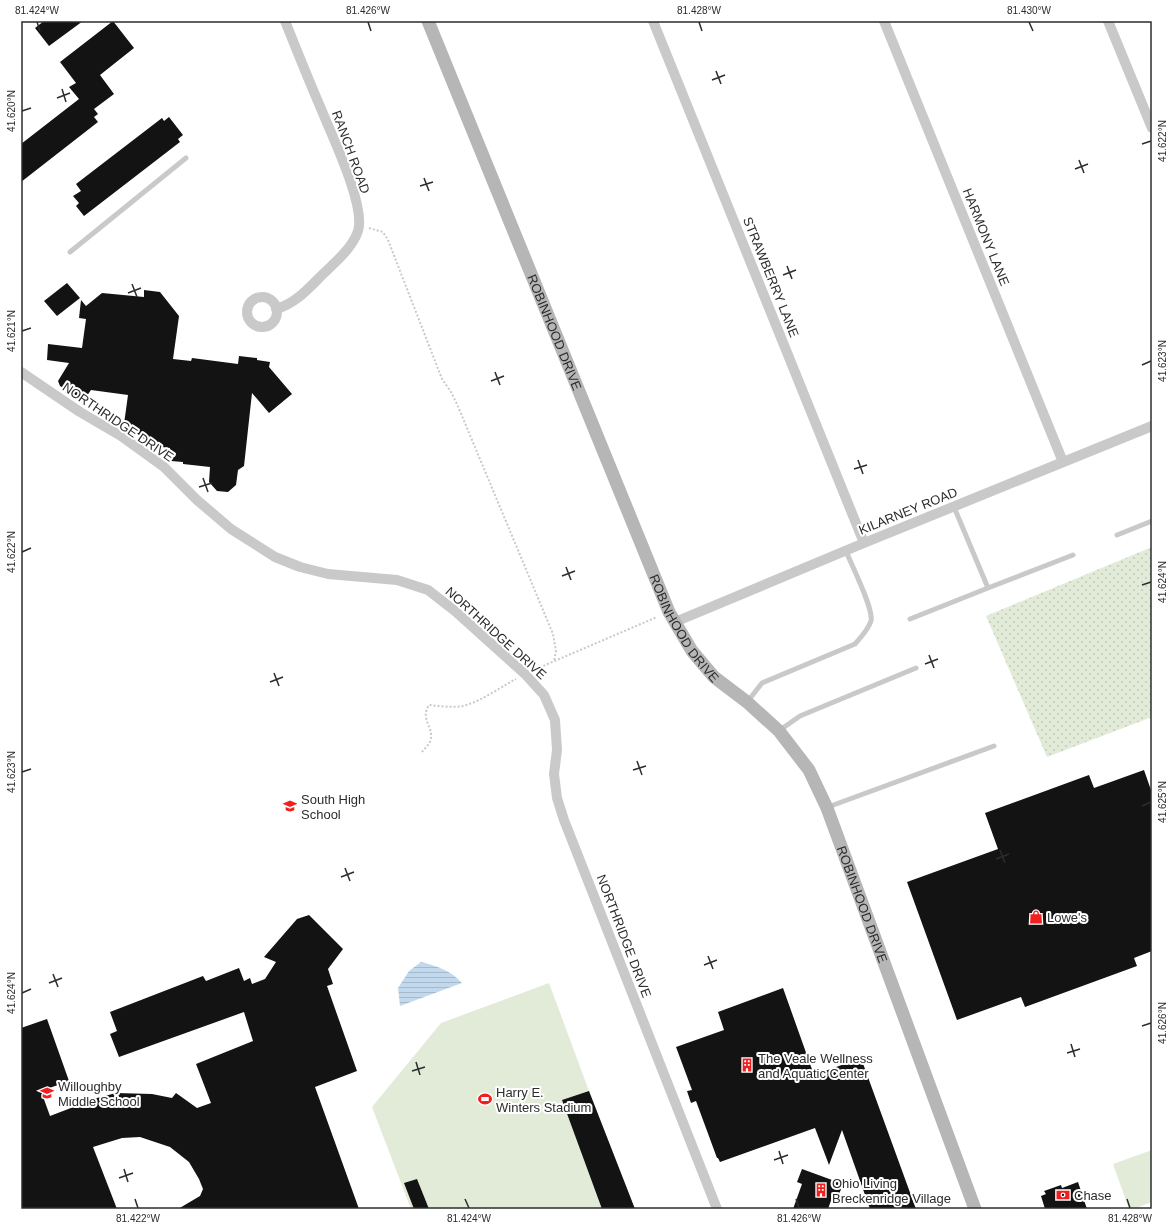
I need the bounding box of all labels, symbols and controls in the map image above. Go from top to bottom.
text: 81.424°W [15,5,60,16]
text: 81.426°W [346,5,391,16]
text: 81.428°W [677,5,722,16]
text: 81.430°W [1007,5,1052,16]
text: 41.620°N [6,90,17,132]
street label: RANCH ROAD [329,108,373,196]
text: 41.622°N [1157,120,1168,162]
street label: HARMONY LANE [960,186,1013,288]
street label: STRAWBERRY LANE [740,215,802,340]
street label: ROBINHOOD DRIVE [525,272,585,392]
text: 41.621°N [6,310,17,352]
text: 41.623°N [1157,340,1168,382]
street label: NORTHRIDGE DRIVE [60,379,177,465]
street label: KILARNEY ROAD [856,484,960,538]
text: 41.622°N [6,531,17,573]
text: 41.624°N [1157,561,1168,603]
street label: ROBINHOOD DRIVE [647,572,723,685]
street label: NORTHRIDGE DRIVE [442,584,550,682]
text: 41.623°N [6,751,17,793]
text: 41.625°N [1157,781,1168,823]
place label: South High School [301,792,365,822]
school or university icon: South High School [282,798,298,814]
street label: ROBINHOOD DRIVE [834,844,891,965]
street label: NORTHRIDGE DRIVE [594,872,655,1000]
shop icon: Lowe's [1028,909,1044,925]
place label: Lowe's [1047,910,1088,925]
text: 41.624°N [6,972,17,1014]
text: 41.626°N [1157,1002,1168,1044]
place label: The Veale Wellness and Aquatic Center [758,1051,873,1081]
building icon: The Veale Wellness and Aquatic Center [739,1057,755,1073]
place label: Willoughby Middle School [58,1079,140,1109]
school or university icon: Willoughby Middle School [39,1085,55,1101]
place label: Harry E. Winters Stadium [496,1085,591,1115]
sports icon: Harry E. Winters Stadium [477,1091,493,1107]
place label: Ohio Living Breckenridge Village [832,1176,951,1206]
building icon: Ohio Living Breckenridge Village [813,1182,829,1198]
bank icon: Chase [1055,1187,1071,1203]
place label: Chase [1074,1188,1112,1203]
text: 81.422°W [116,1213,161,1224]
text: 81.424°W [447,1213,492,1224]
text: 81.426°W [777,1213,822,1224]
text: 81.428°W [1108,1213,1153,1224]

